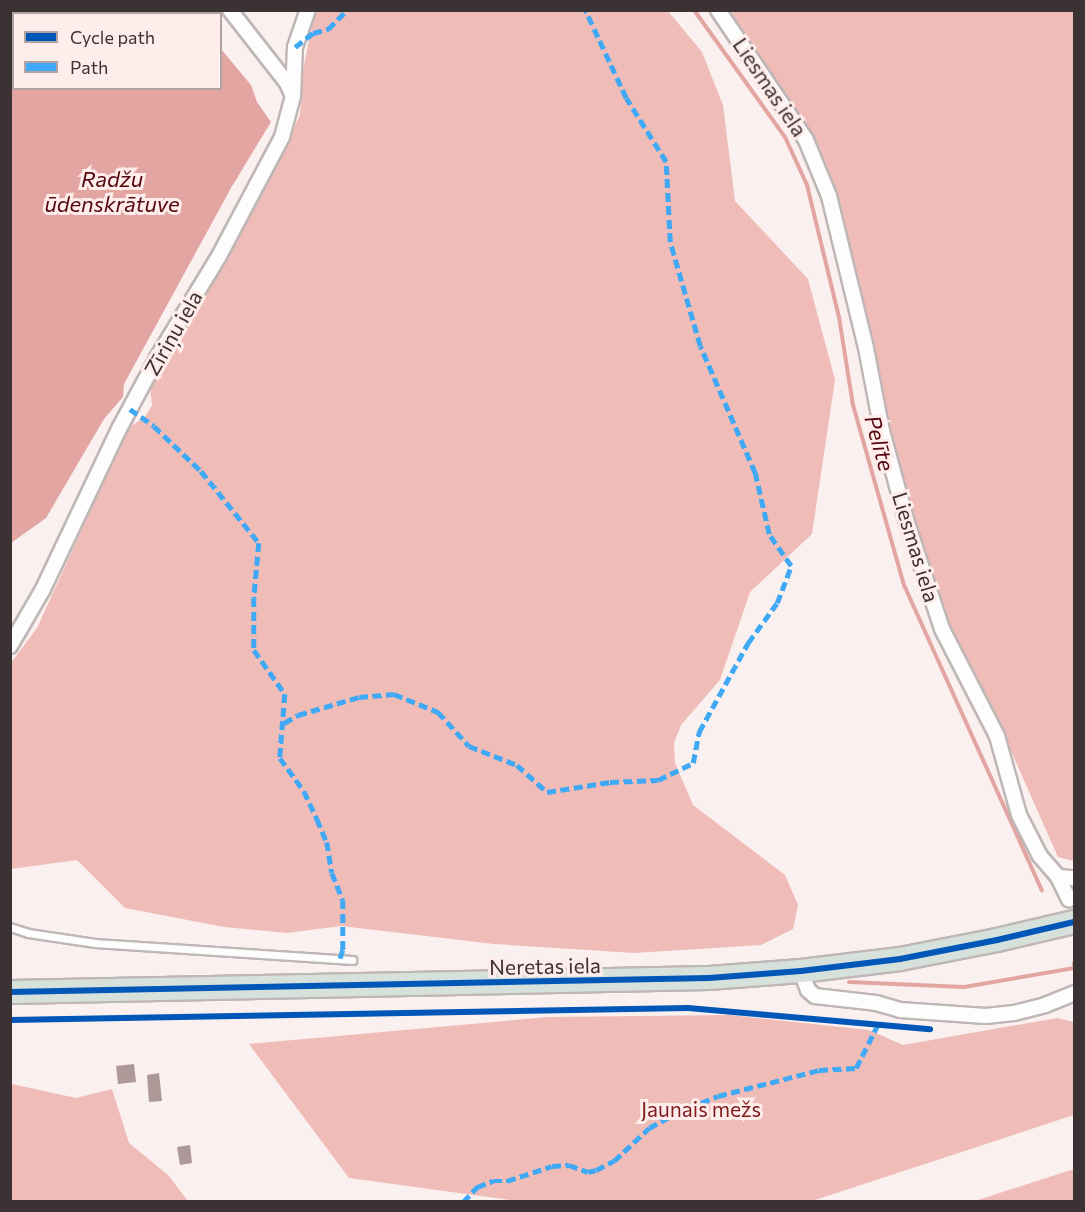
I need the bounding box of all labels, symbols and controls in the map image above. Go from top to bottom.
legend [12,12,222,90]
text: Cycle path [70,26,155,48]
street label: Liesmas iela [728,33,812,141]
text: Path [70,56,108,78]
water label: Radžu ūdenskrātuve [44,165,180,216]
street label: Zīriņu iela [139,286,207,380]
water label: Pelīte [859,412,901,474]
street label: Liesmas iela [887,489,945,605]
street label: Neretas iela [489,952,601,980]
park label: Jaunais mežs [641,1096,761,1122]

